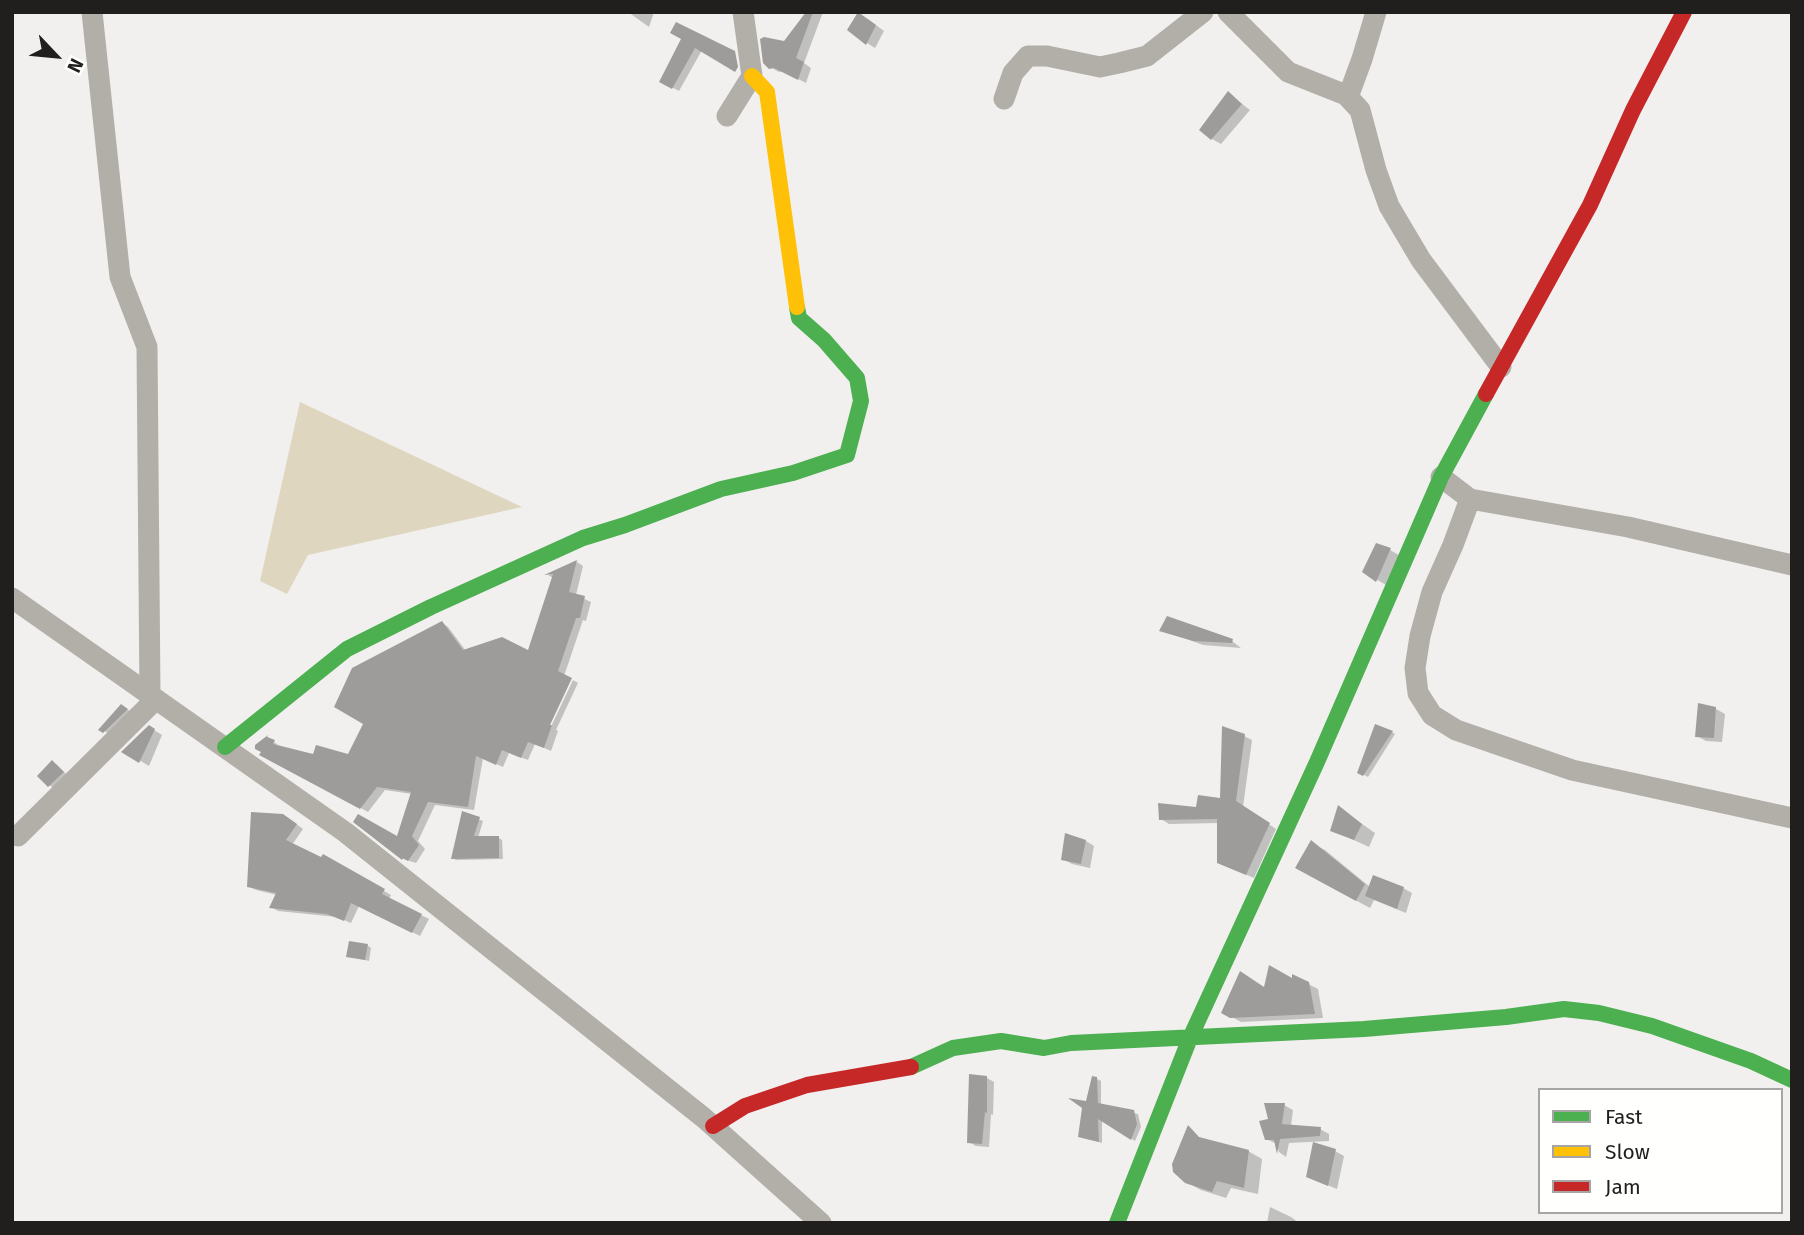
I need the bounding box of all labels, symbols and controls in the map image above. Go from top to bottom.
north arrow [21,21,91,91]
text: N [62,55,88,76]
legend [1538,1088,1783,1214]
text: Fast [1605,1104,1643,1130]
text: Slow [1605,1139,1650,1165]
text: Jam [1605,1174,1641,1200]

